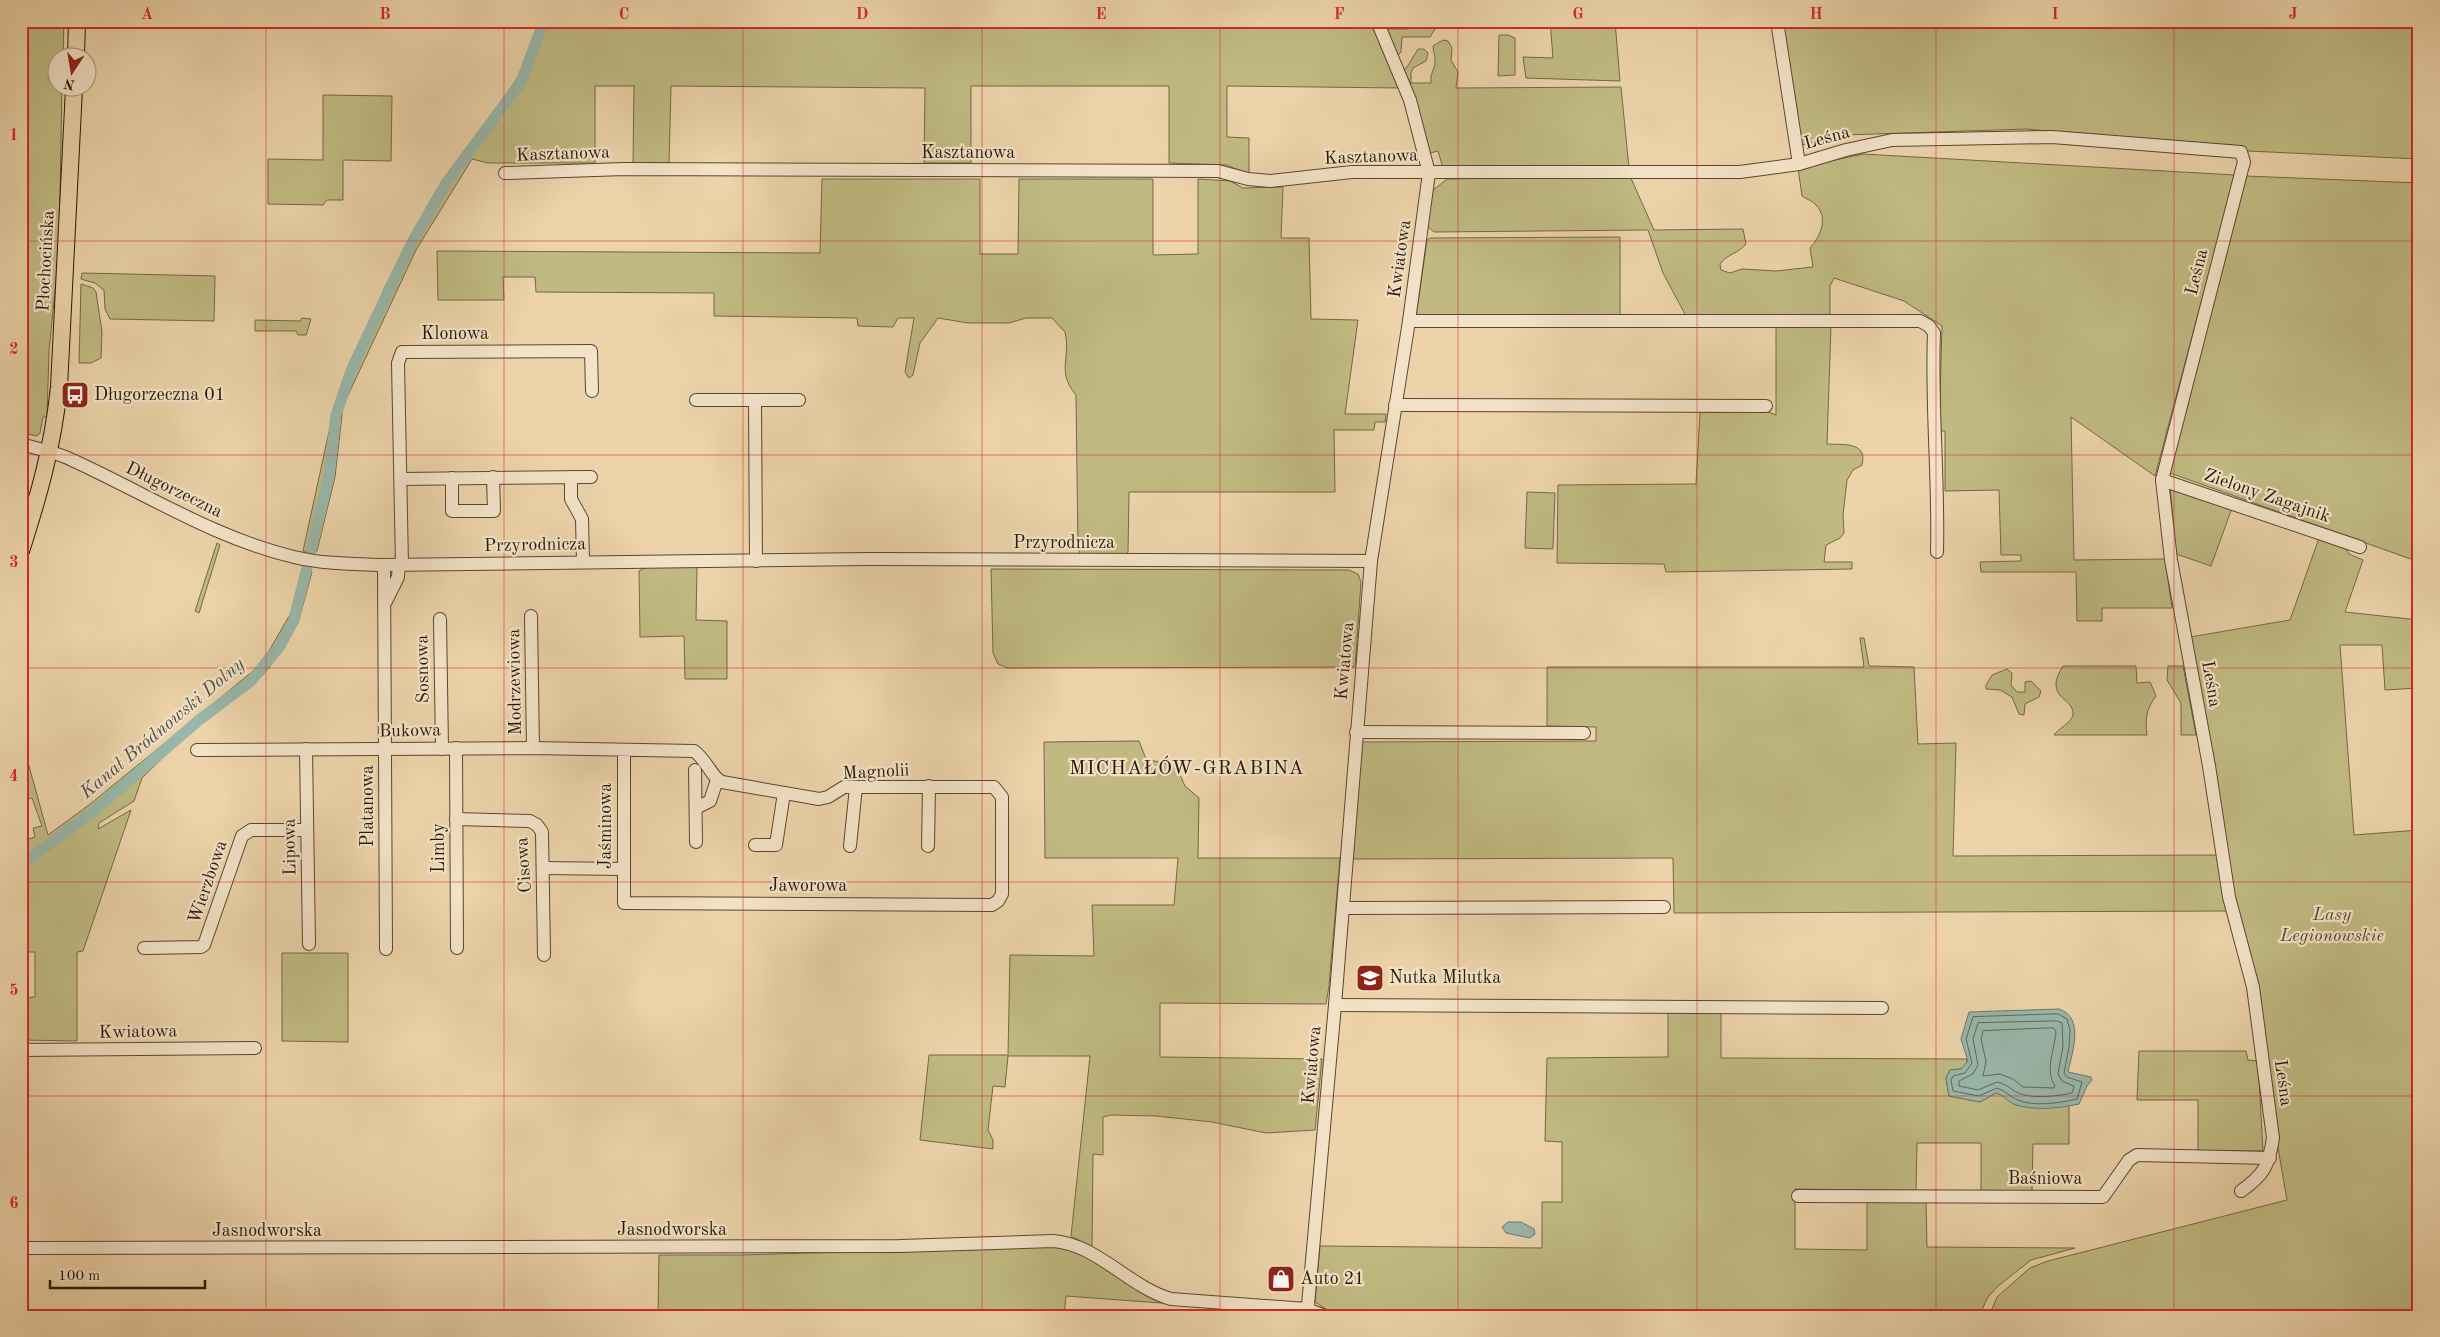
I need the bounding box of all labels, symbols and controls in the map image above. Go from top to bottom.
text: A [141,7,153,23]
text: B [379,7,391,23]
text: C [619,7,629,23]
text: D [856,7,868,23]
text: E [1095,7,1107,23]
text: F [1334,7,1345,23]
text: G [1572,7,1584,23]
text: H [1809,7,1823,23]
text: I [2051,7,2059,23]
text: J [2289,7,2298,23]
north arrow [48,48,98,98]
text: N [63,76,76,92]
street label: Leśna [1802,123,1852,153]
text: 1 [9,128,19,144]
street label: Kasztanowa [516,143,610,165]
street label: Kasztanowa [921,144,1015,162]
street label: Kasztanowa [1324,146,1418,168]
street label: Płochocińska [34,210,58,312]
street label: Kwiatowa [1386,219,1414,299]
street label: Leśna [2183,247,2211,297]
street label: Klonowa [421,325,489,343]
text: 2 [9,342,19,358]
bus stop icon: Długorzeczna 01 [60,380,90,410]
place label: Długorzeczna 01 [94,386,225,404]
street label: Długorzeczna [123,459,225,521]
street label: Zielony Zagajnik [2202,466,2332,526]
street label: Przyrodnicza [1013,534,1115,552]
street label: Przyrodnicza [484,535,586,555]
text: 3 [9,555,19,571]
street label: Kwiatowa [1333,621,1357,701]
street label: Modrzewiowa [505,628,525,736]
street label: Sosnowa [413,634,433,703]
water label: Kanał Bródnowski Dolny [76,655,249,804]
street label: Leśna [2198,659,2224,709]
street label: Bukowa [379,721,441,741]
district label: MICHAŁÓW-GRABINA [1069,755,1305,779]
street label: Magnolii [842,761,910,783]
street label: Platanowa [359,765,377,847]
text: 4 [9,769,19,785]
street label: Jaśminowa [597,783,615,869]
street label: Lipowa [281,818,299,876]
street label: Limby [430,823,448,873]
street label: Cisowa [513,837,535,893]
street label: Wierzbowa [185,838,231,926]
street label: Jaworowa [769,877,847,895]
park label: Lasy Legionowskie [2279,906,2384,945]
school or university icon: Nutka Milutka [1355,963,1385,993]
place label: Nutka Milutka [1389,969,1501,987]
text: 5 [9,983,19,999]
street label: Kwiatowa [99,1022,178,1042]
street label: Kwiatowa [1300,1025,1324,1105]
street label: Leśna [2271,1059,2295,1108]
street label: Baśniowa [2008,1170,2082,1188]
text: 6 [9,1196,19,1212]
street label: Jasnodworska [617,1221,727,1239]
street label: Jasnodworska [212,1222,322,1240]
scale bar [50,1257,205,1289]
shop icon: Auto 21 [1266,1264,1296,1294]
text: 100 m [58,1269,100,1284]
place label: Auto 21 [1300,1270,1365,1288]

